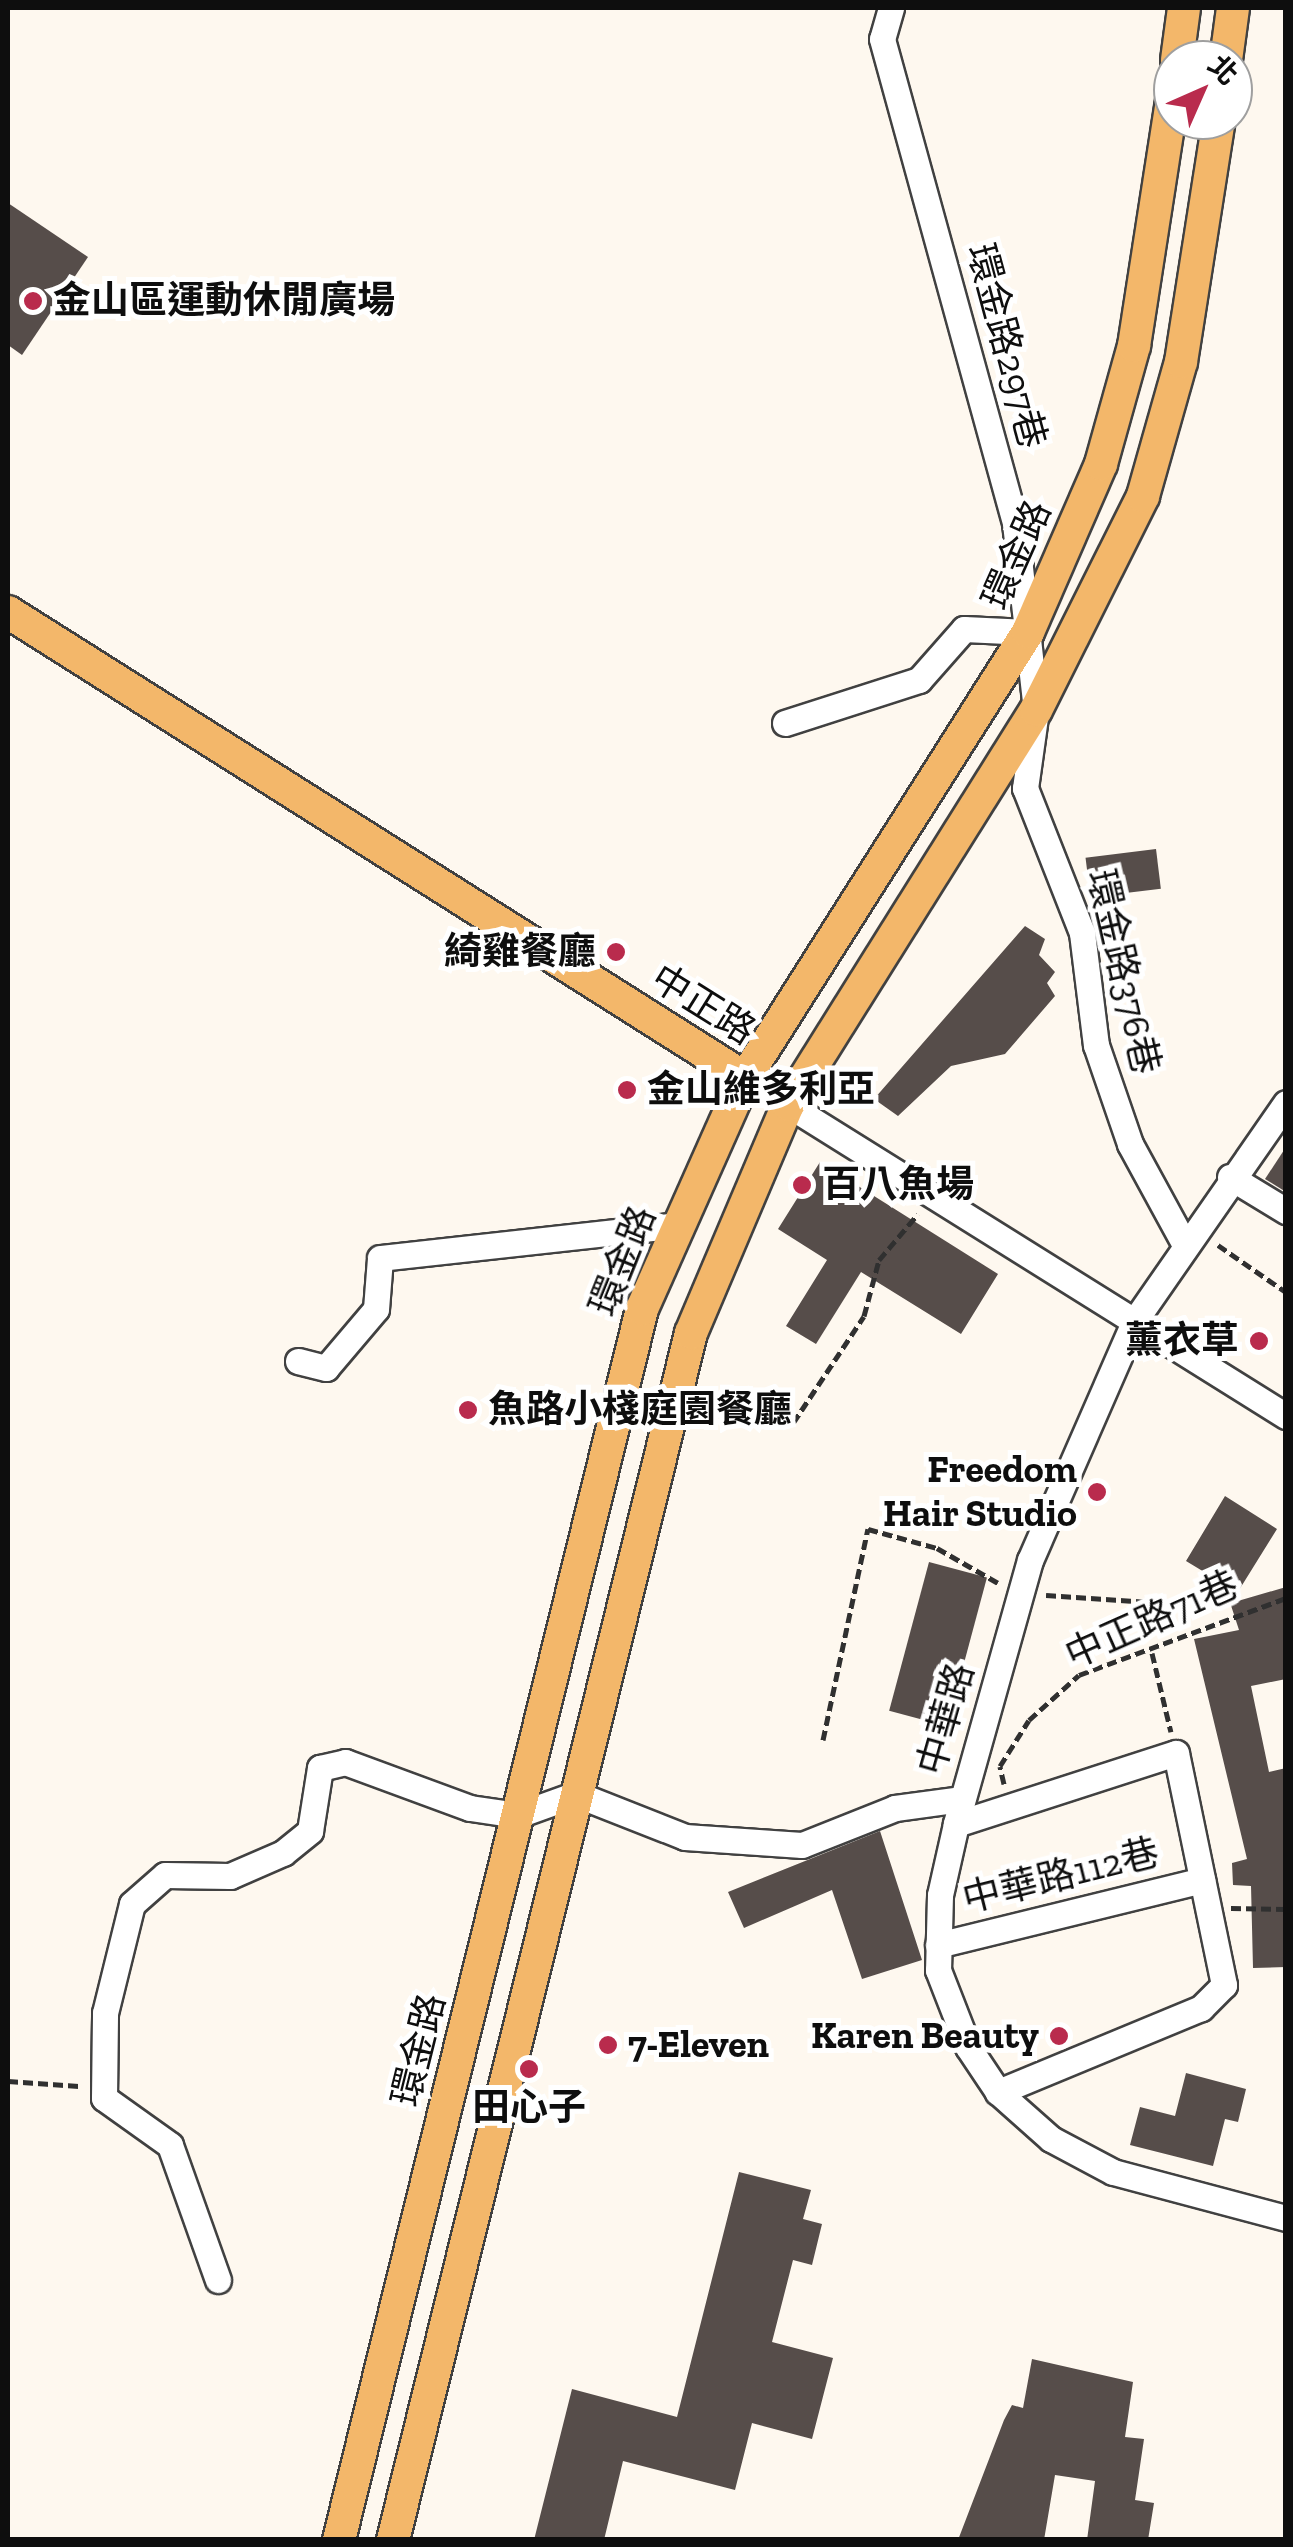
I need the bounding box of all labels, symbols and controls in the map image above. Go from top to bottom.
north arrow [1153,40,1253,140]
text: 北 [1202,48,1245,91]
street label: 環金路297巷 [957,239,1055,453]
place label: 金山區運動休閒廣場 [53,278,395,324]
marker: 金山區運動休閒廣場 [22,290,44,312]
street label: 環金路 [973,494,1061,616]
street label: 環金路376巷 [1077,865,1169,1079]
place label: 綺雞餐廳 [444,929,596,975]
marker: 綺雞餐廳 [605,941,627,963]
street label: 中正路 [643,955,763,1055]
place label: 金山維多利亞 [647,1067,875,1113]
marker: 金山維多利亞 [616,1079,638,1101]
place label: 百八魚場 [822,1162,974,1208]
marker: 百八魚場 [791,1174,813,1196]
street label: 環金路 [581,1200,665,1322]
place label: 薰衣草 [1125,1318,1239,1364]
marker: 薰衣草 [1248,1330,1270,1352]
place label: 魚路小棧庭園餐廳 [488,1387,792,1433]
marker: 魚路小棧庭園餐廳 [457,1399,479,1421]
place label: Freedom Hair Studio [883,1447,1077,1536]
marker: Freedom Hair Studio [1086,1481,1108,1503]
street label: 中正路71巷 [1058,1562,1246,1678]
street label: 中華路 [908,1658,984,1780]
street label: 中華路112巷 [958,1830,1164,1922]
street label: 環金路 [383,1989,455,2111]
place label: Karen Beauty [811,2013,1039,2059]
place label: 7-Eleven [628,2022,769,2068]
marker: Karen Beauty [1048,2025,1070,2047]
marker: 7-Eleven [597,2034,619,2056]
marker: 田心子 [518,2058,540,2080]
place label: 田心子 [472,2085,586,2131]

